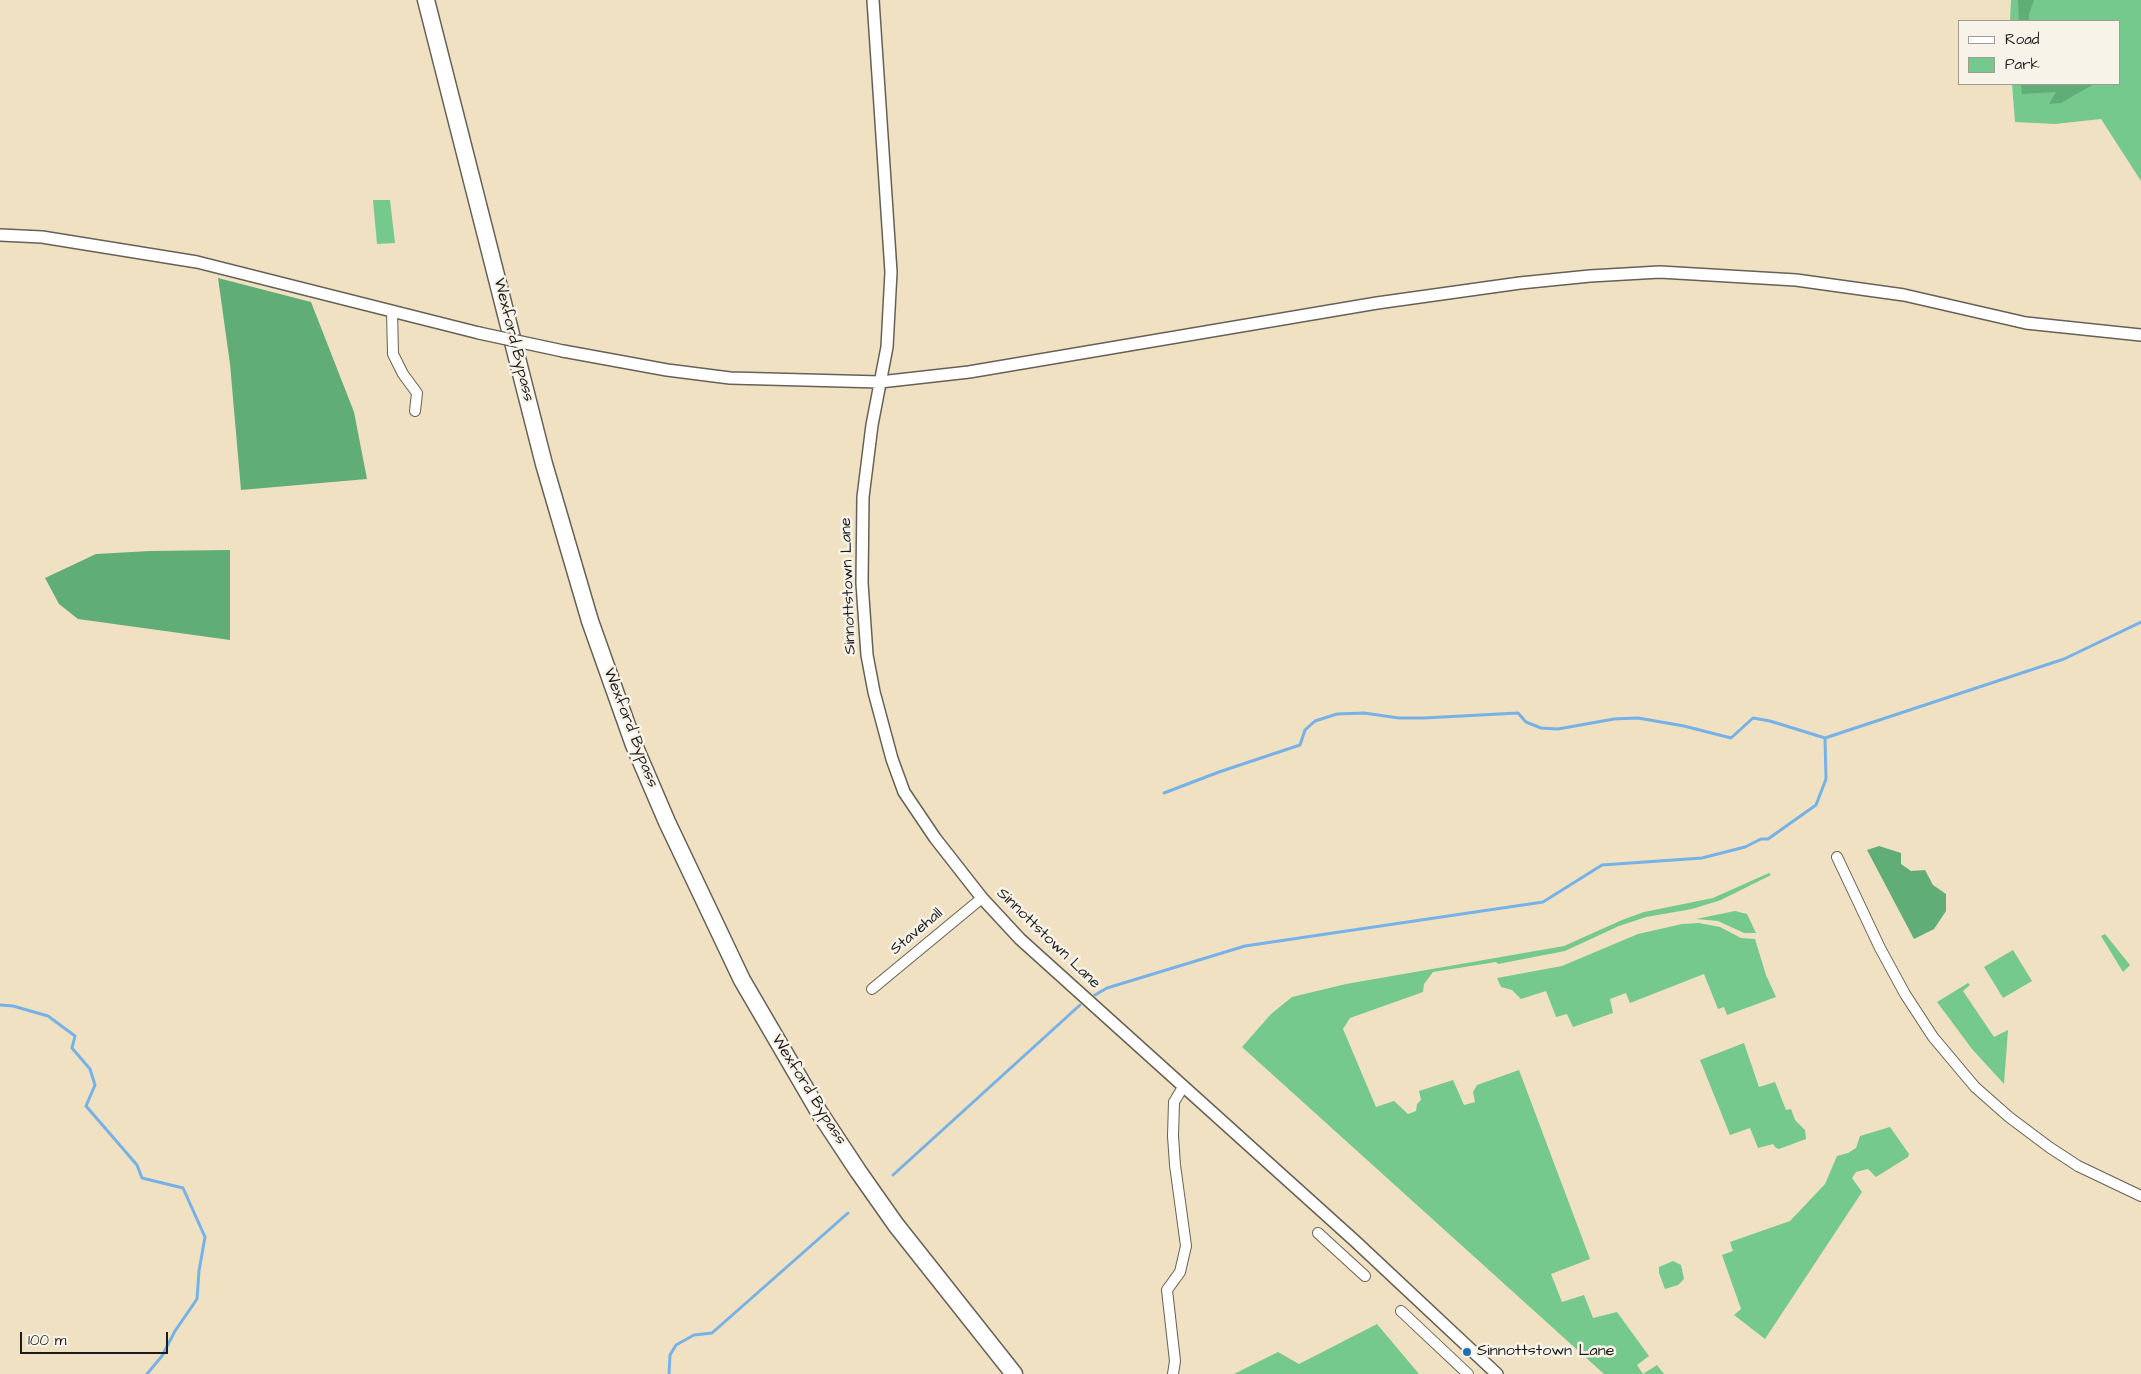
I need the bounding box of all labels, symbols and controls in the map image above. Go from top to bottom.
legend [1958,20,2121,85]
text: Road [2005,29,2039,50]
text: Park [2005,54,2040,75]
street label: Wexford Bypass [488,276,538,404]
street label: Sinnottstown Lane [837,517,861,655]
street label: Wexford Bypass [598,666,662,790]
street label: Sinnottstown Lane [992,884,1104,994]
street label: Stavehall [887,904,947,960]
street label: Wexford Bypass [766,1031,850,1149]
scale bar [22,1322,170,1354]
text: 100 m [28,1330,67,1351]
place label: Sinnottstown Lane [1477,1342,1614,1362]
marker: Sinnottstown Lane [1461,1346,1473,1358]

